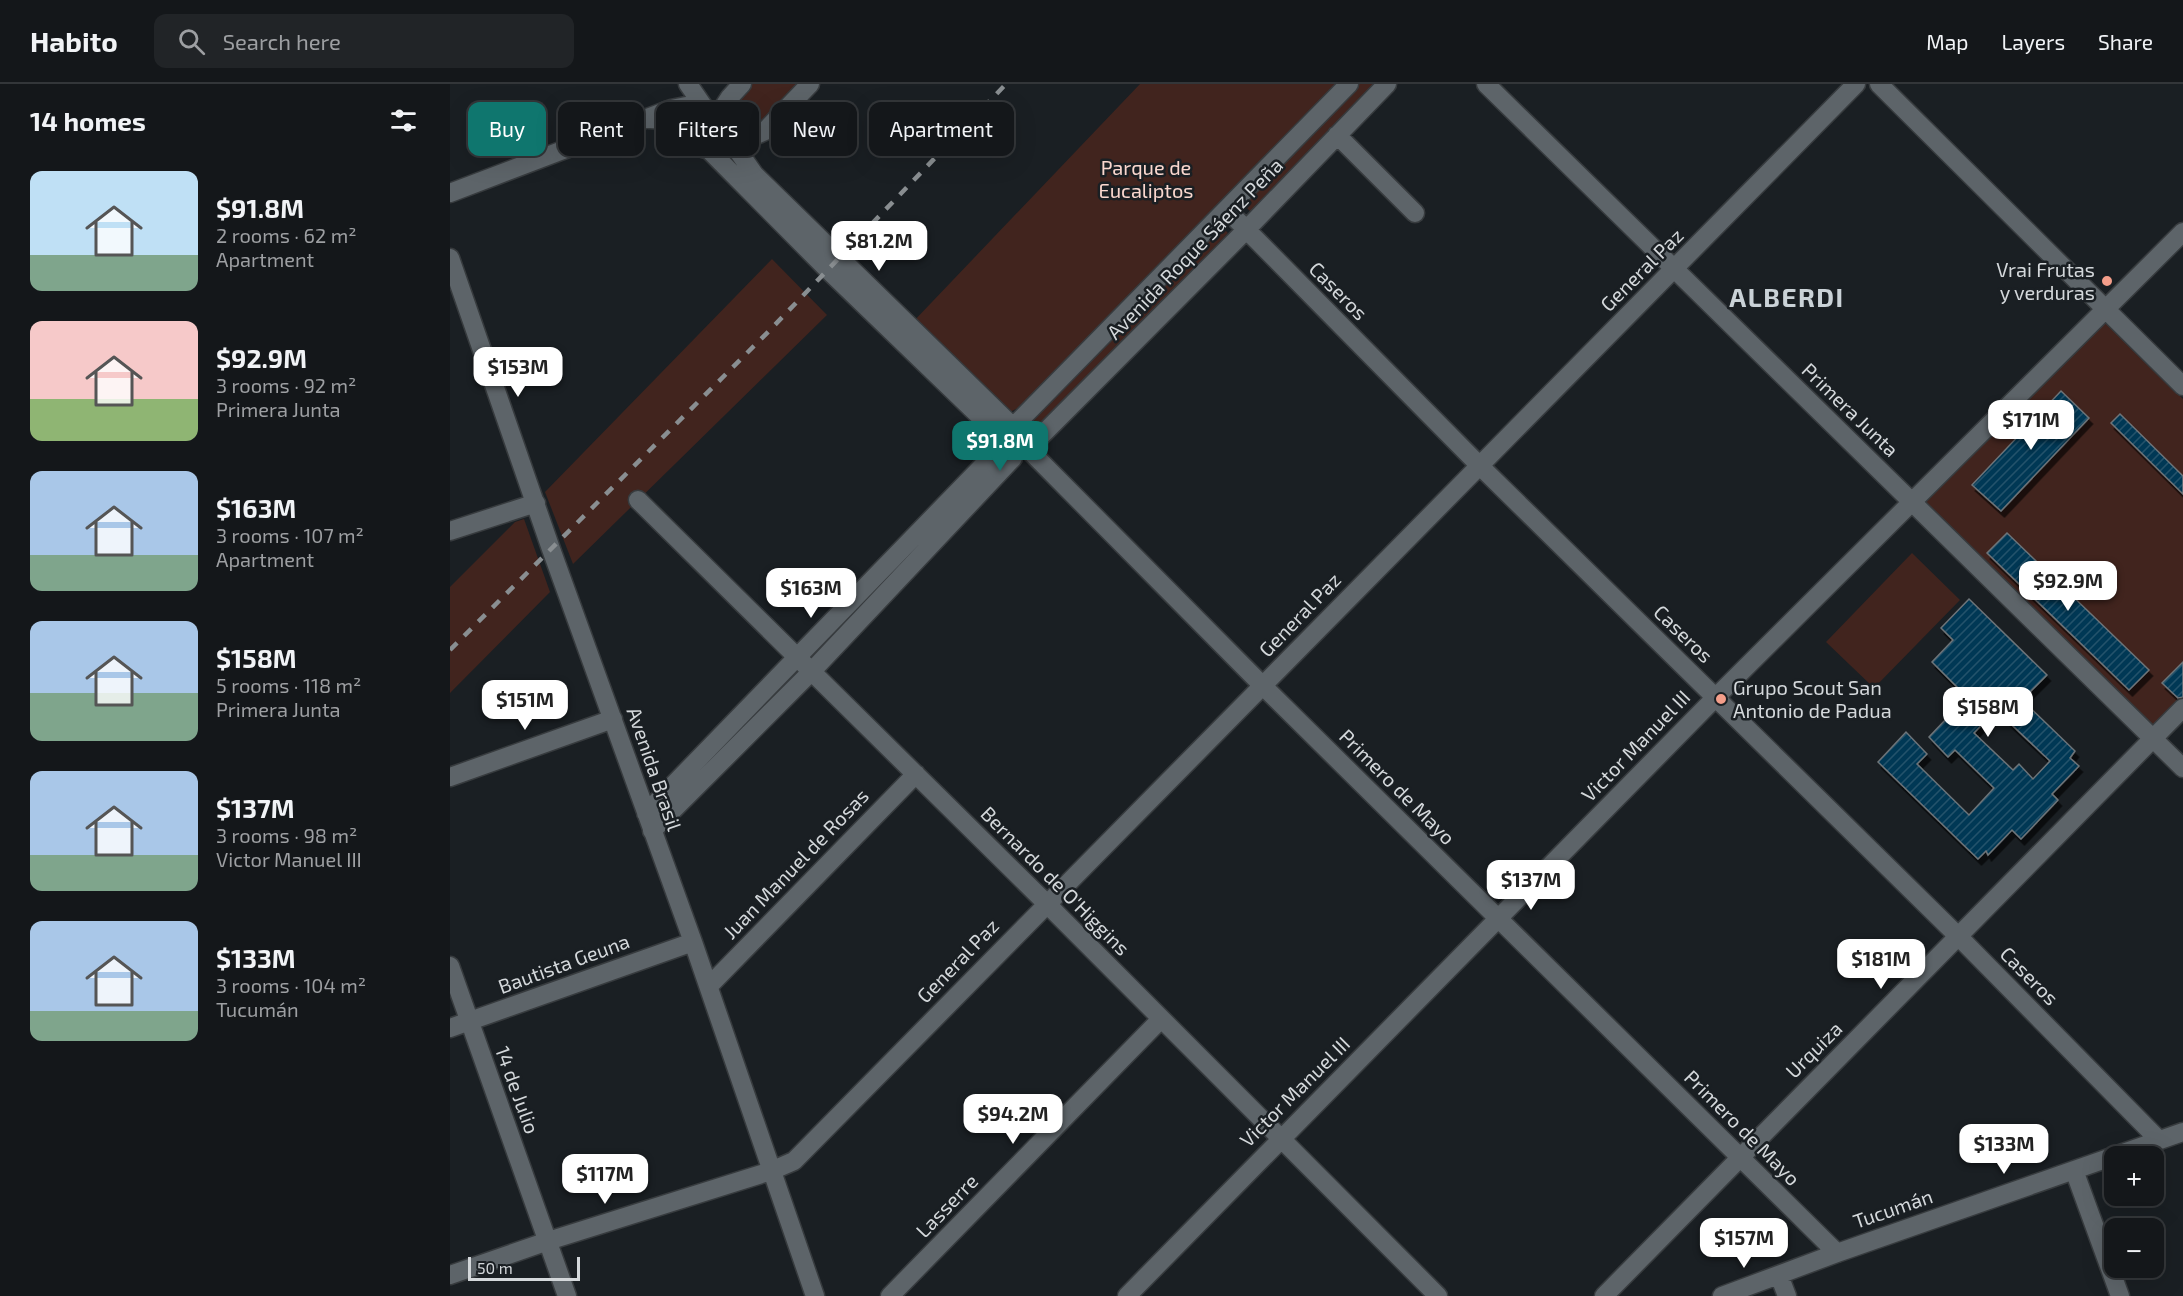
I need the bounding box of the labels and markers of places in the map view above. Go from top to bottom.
pin: $81.2M [830,221,928,272]
place label: Vrai Frutas y verduras [1996,257,2095,304]
marker: Vrai Frutas y verduras [2100,274,2114,288]
pin: $153M [476,347,560,398]
pin: $171M [1989,400,2073,451]
pin: $91.8M [951,421,1049,472]
pin: $92.9M [2019,561,2117,612]
pin: $163M [769,568,853,619]
place label: Grupo Scout San Antonio de Padua [1733,675,1892,722]
pin: $151M [483,680,567,731]
pin: $158M [1946,687,2030,738]
marker: Grupo Scout San Antonio de Padua [1714,692,1728,706]
pin: $137M [1489,860,1573,911]
pin: $181M [1839,939,1923,990]
pin: $94.2M [964,1094,1062,1145]
pin: $133M [1962,1124,2046,1175]
pin: $117M [563,1154,647,1205]
pin: $157M [1702,1218,1786,1269]

